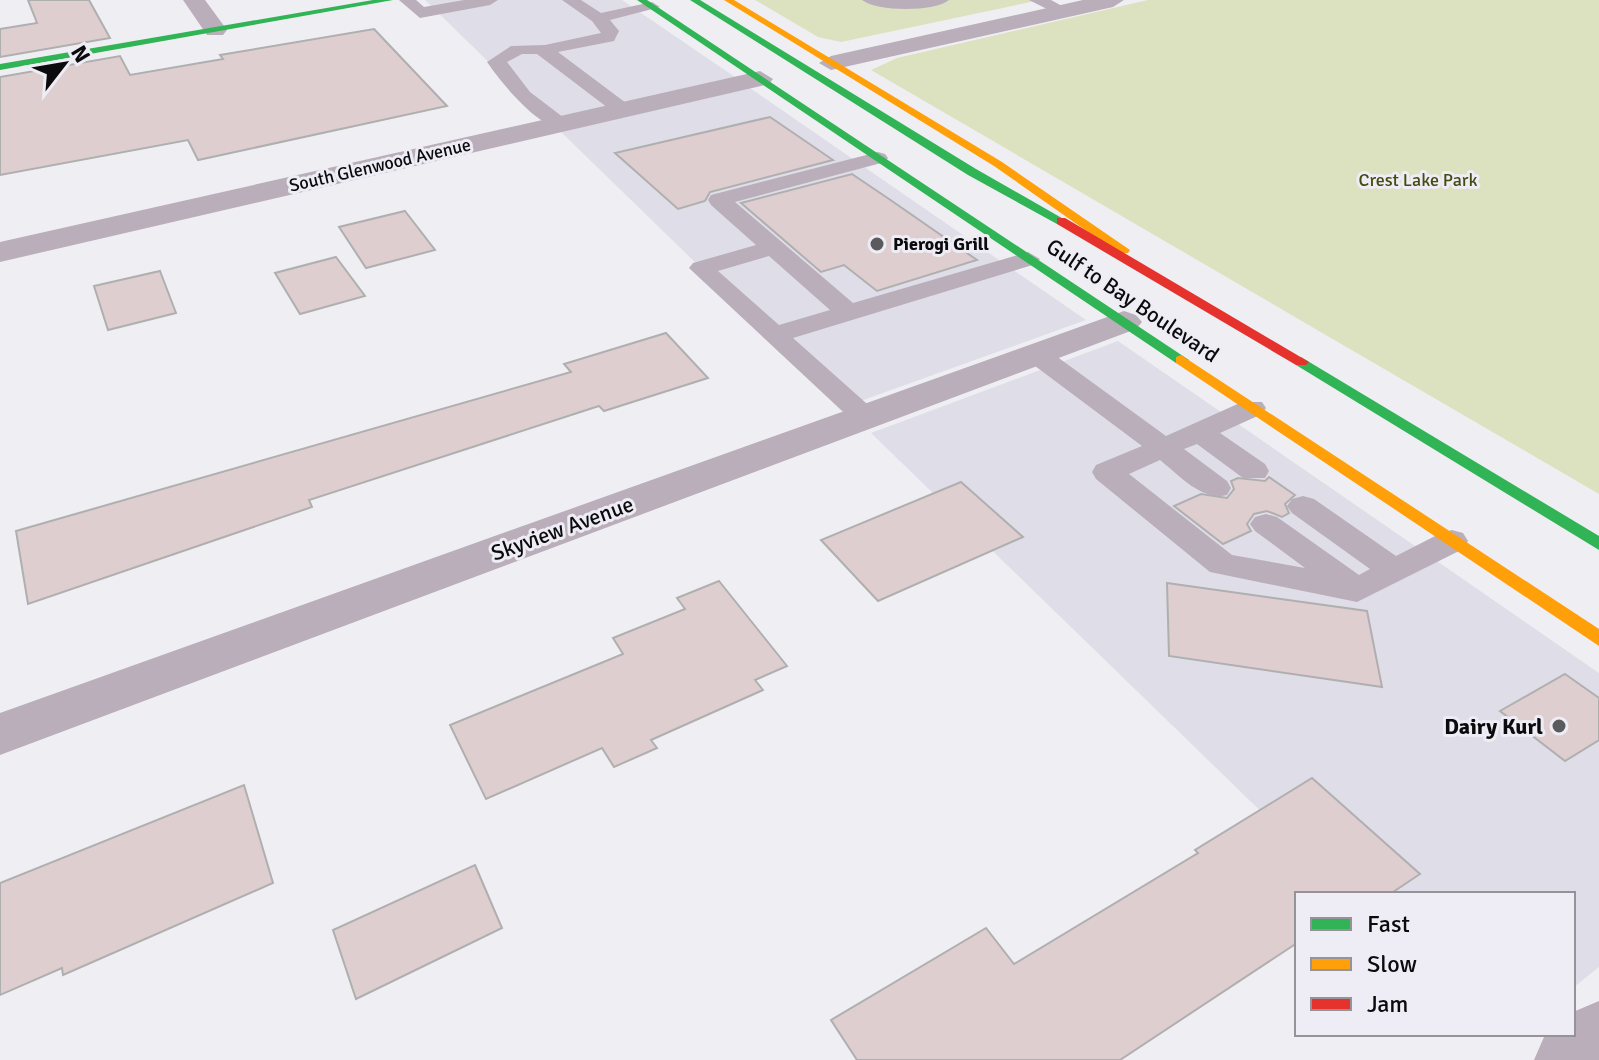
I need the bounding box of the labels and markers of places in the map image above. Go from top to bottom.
place label: Pierogi Grill [893,233,989,255]
marker: Pierogi Grill [868,235,886,253]
place label: Dairy Kurl [1444,713,1543,740]
marker: Dairy Kurl [1550,717,1568,735]

